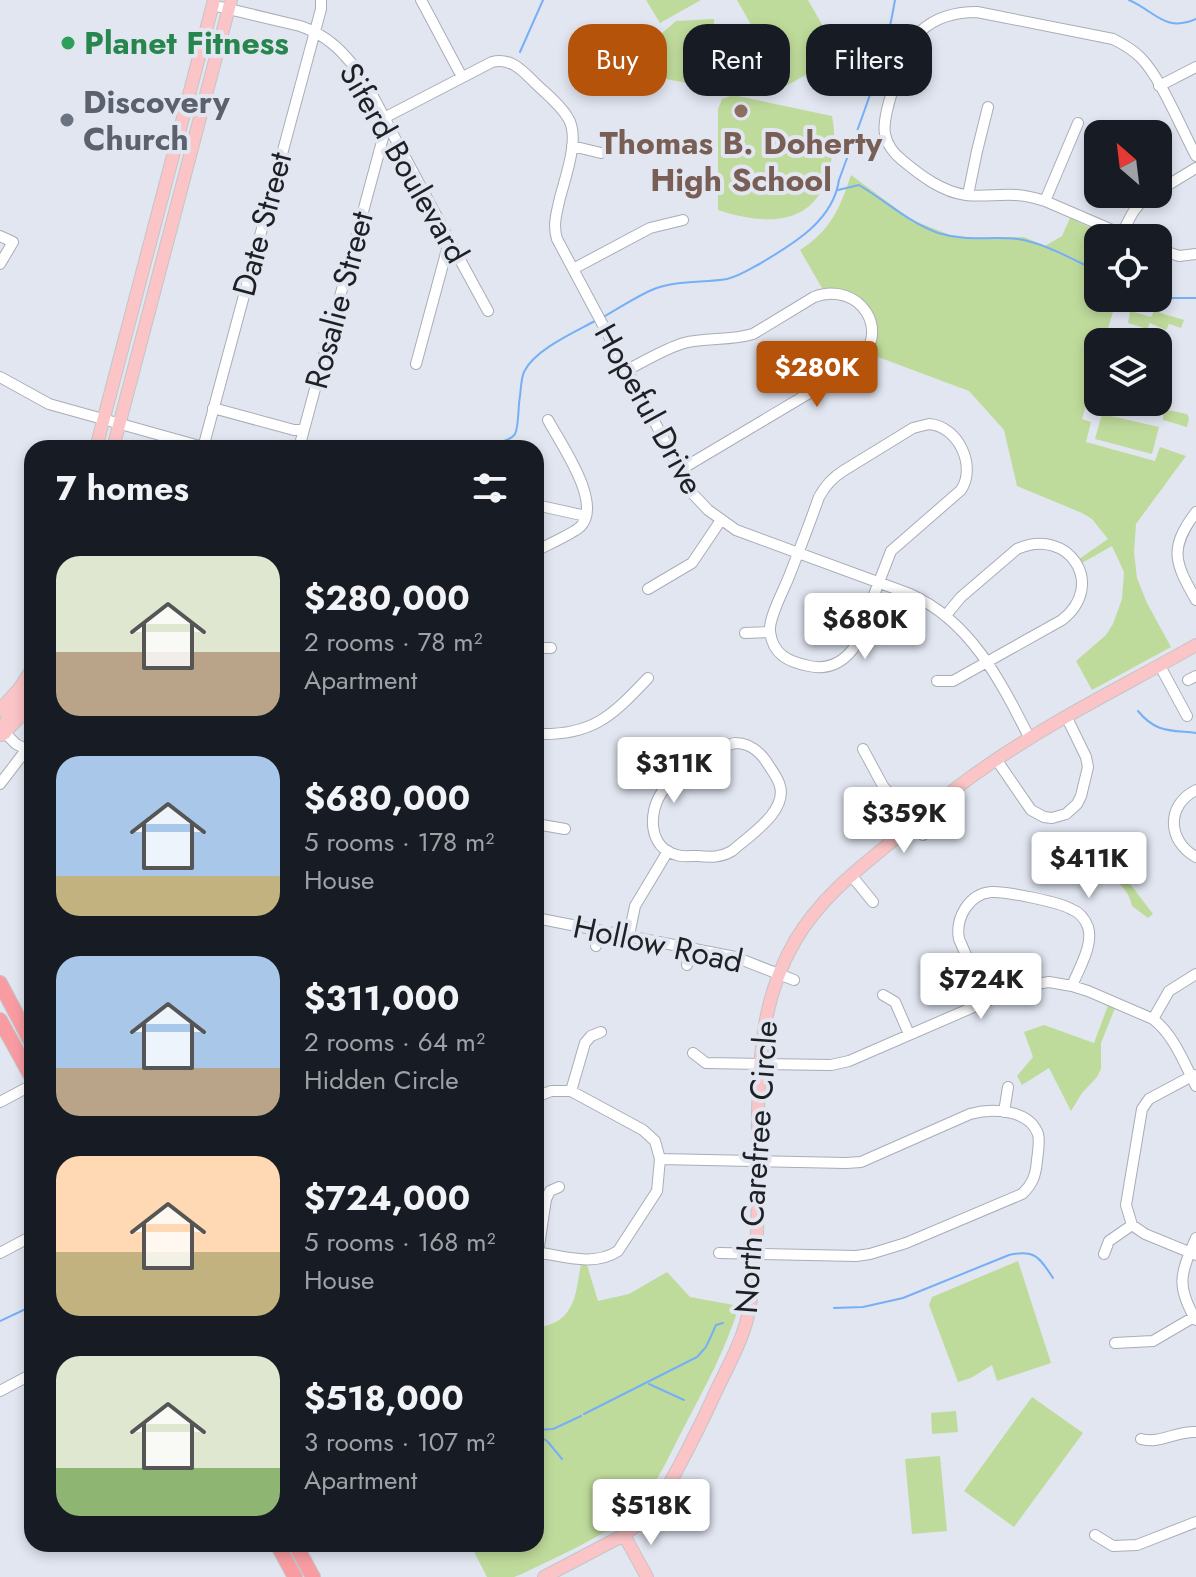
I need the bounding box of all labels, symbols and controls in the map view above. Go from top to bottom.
place label: Planet Fitness [84,20,289,66]
chip: Buy [568,24,667,96]
chip: Rent [683,24,790,96]
chip: Filters [806,24,932,96]
marker: Planet Fitness [59,34,77,52]
street label: Siferd Boulevard [328,54,480,272]
place label: Discovery Church [83,79,230,162]
marker: Thomas B. Doherty High School [732,102,750,120]
marker: Discovery Church [58,111,76,129]
place label: Thomas B. Doherty High School [600,120,882,203]
north arrow [1084,120,1172,208]
map controls [1084,120,1172,416]
street label: Date Street [221,147,303,301]
street label: Rosalie Street [293,206,385,394]
button: locate [1084,224,1172,312]
street label: Hopeful Drive [583,315,715,503]
button: layers [1084,328,1172,416]
pin: $280K [761,341,873,409]
text: $280K [775,348,859,386]
text: 7 homes [56,464,189,513]
icon: filters [468,466,512,510]
text: $280,000 [304,574,470,623]
icon: home [120,588,216,684]
pin: $680K [809,593,921,661]
text: $680K [822,600,908,638]
text: 2 rooms · 78 m² [304,623,483,661]
text: Apartment [304,661,417,699]
pin: $311K [618,737,730,805]
text: $311K [636,744,712,782]
text: $680,000 [304,774,470,823]
pin: $359K [848,787,960,855]
icon: home [120,788,216,884]
text: $359K [862,794,946,832]
text: 5 rooms · 178 m² [304,823,494,861]
pin: $411K [1033,832,1145,900]
text: $411K [1050,839,1128,877]
text: House [304,861,374,899]
street label: Hollow Road [569,904,747,984]
pin: $724K [925,953,1037,1021]
text: $724K [938,960,1024,998]
text: $311,000 [304,974,459,1023]
icon: home [120,988,216,1084]
street label: North Carefree Circle [723,1019,789,1315]
text: 2 rooms · 64 m² [304,1023,485,1061]
text: Hidden Circle [304,1061,459,1099]
text: $724,000 [304,1174,470,1223]
icon: home [120,1188,216,1284]
text: 5 rooms · 168 m² [304,1223,496,1261]
text: House [304,1261,374,1299]
text: $518,000 [304,1374,464,1423]
icon: home [120,1388,216,1484]
text: 3 rooms · 107 m² [304,1423,495,1461]
text: Apartment [304,1461,417,1499]
pin: $518K [595,1479,707,1547]
text: $518K [611,1486,691,1524]

